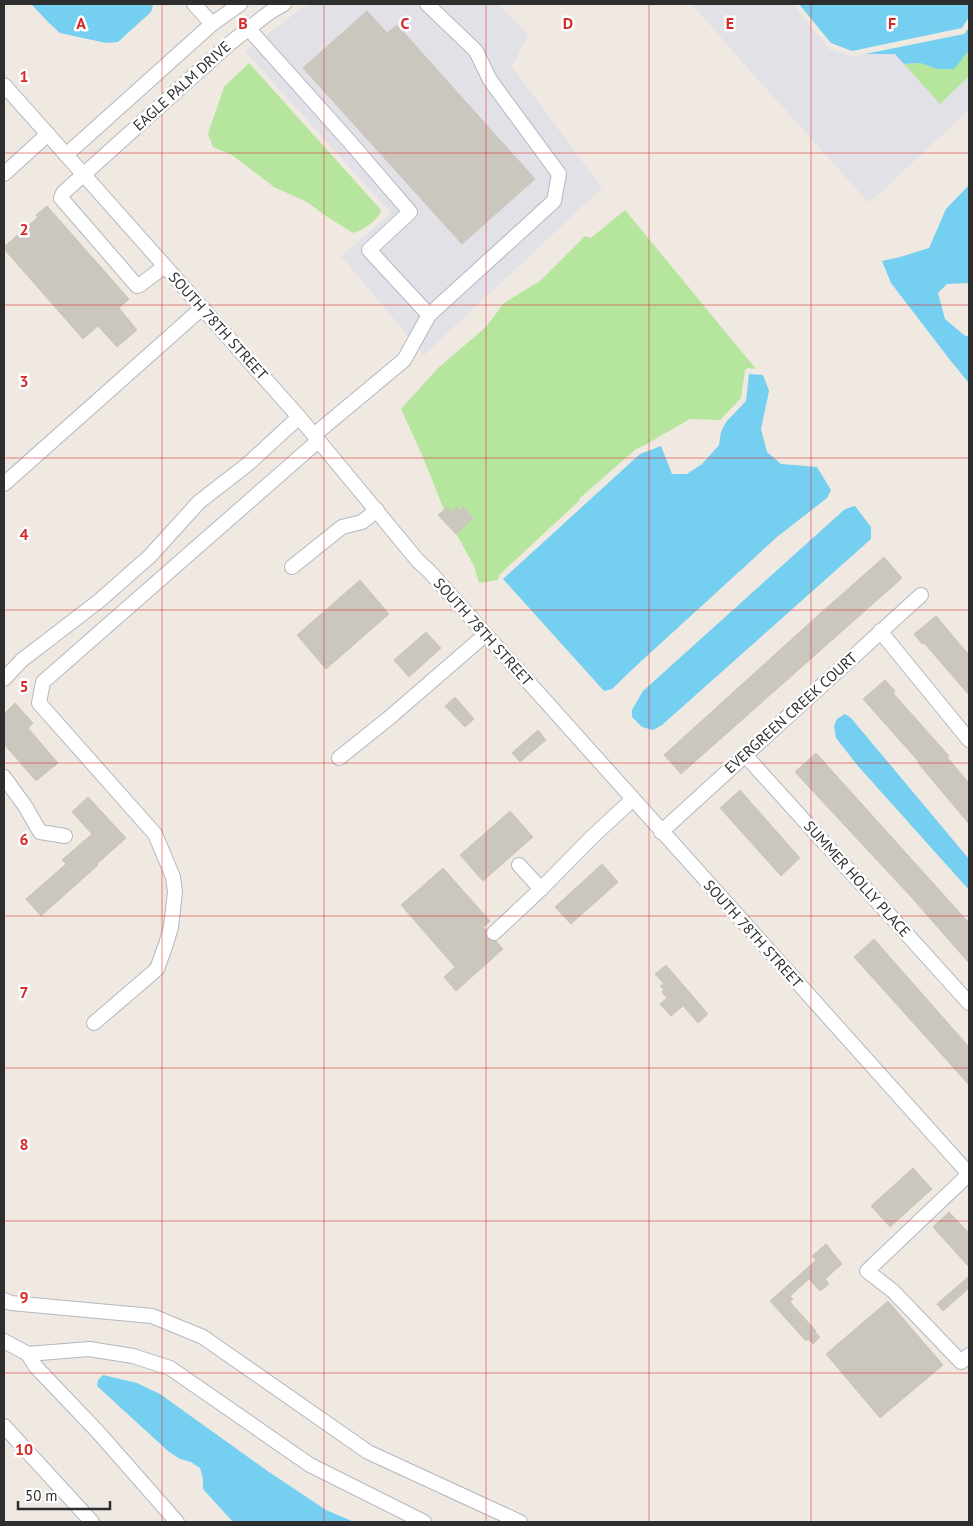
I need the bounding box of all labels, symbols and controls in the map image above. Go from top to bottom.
text: A [76,13,86,33]
text: B [238,13,248,33]
text: C [401,13,410,33]
text: D [563,13,573,33]
text: E [726,13,734,33]
text: F [888,13,896,33]
street label: EAGLE PALM DRIVE [129,37,234,134]
text: 1 [19,66,29,86]
text: 2 [19,219,29,239]
street label: SOUTH 78TH STREET [165,268,272,384]
text: 3 [19,371,29,391]
text: 4 [19,524,29,544]
street label: SOUTH 78TH STREET [430,574,537,690]
street label: EVERGREEN CREEK COURT [720,648,861,777]
text: 5 [19,676,29,696]
street label: SUMMER HOLLY PLACE [800,817,915,941]
text: 6 [19,829,29,849]
street label: SOUTH 78TH STREET [700,876,807,992]
text: 7 [19,982,29,1002]
text: 8 [19,1134,29,1154]
text: 9 [19,1287,29,1307]
text: 10 [15,1439,33,1459]
scale bar [18,1478,110,1510]
text: 50 m [25,1486,58,1505]

